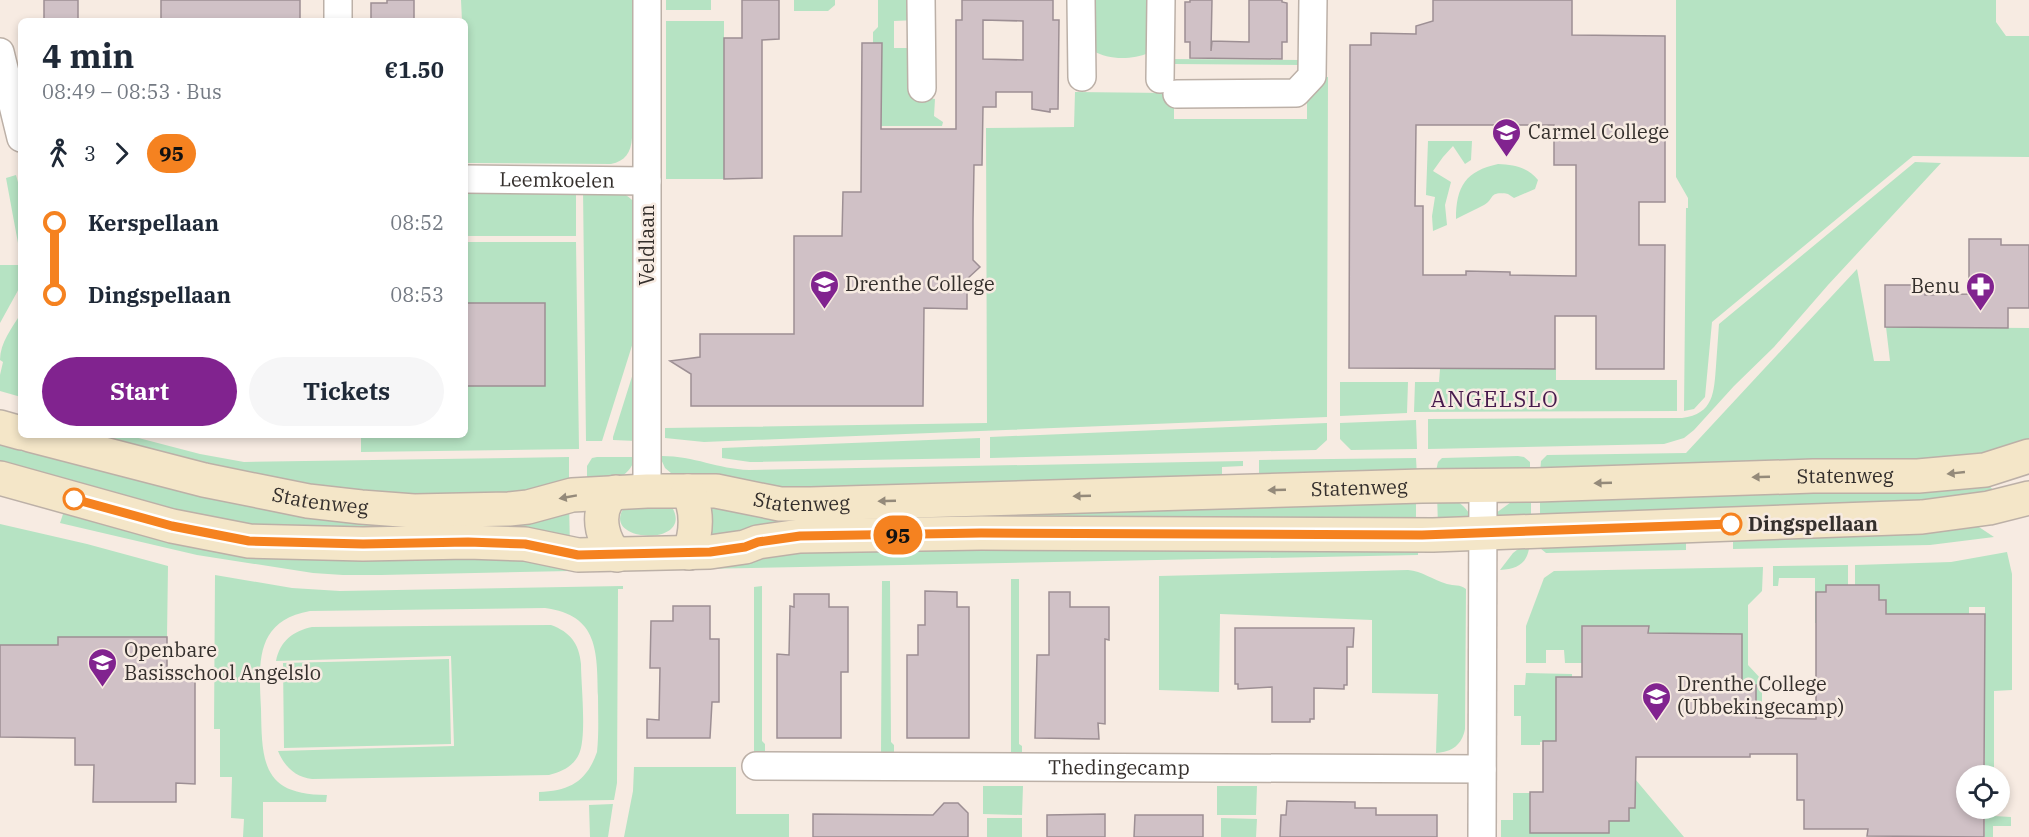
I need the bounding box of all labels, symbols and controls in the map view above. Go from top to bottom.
text: 4 min [42,34,134,77]
text: €1.50 [385,55,444,84]
text: 08:49 – 08:53 · Bus [42,78,222,105]
school or university icon: Carmel College [1491,116,1523,158]
place label: Carmel College [1528,118,1669,145]
icon: walk [42,137,75,170]
icon: forward [105,137,138,170]
text: 95 [159,139,184,167]
text: 3 [84,140,96,167]
street label: Leemkoelen [499,165,615,194]
street label: Veldlaan [633,204,660,286]
text: Kerspellaan [88,208,219,237]
text: 08:52 [390,209,444,236]
school or university icon: Drenthe College [808,268,840,310]
place label: Drenthe College [845,270,995,297]
pharmacy icon: Benu [1965,270,1997,312]
place label: Benu [1911,272,1960,299]
text: Dingspellaan [88,280,231,309]
text: 08:53 [390,281,444,308]
button: Start [42,357,237,426]
button: Tickets [249,357,444,426]
district label: ANGELSLO [1431,384,1559,413]
street label: Statenweg [1796,462,1894,490]
one-way arrow [1947,468,1966,478]
street label: Statenweg [1310,472,1408,502]
one-way arrow [1752,473,1771,482]
one-way arrow [1594,478,1613,488]
street label: Statenweg [270,480,369,521]
street label: Statenweg [751,485,851,517]
one-way arrow [1268,485,1287,495]
unlabelled marker [63,488,85,510]
one-way arrow [1073,491,1092,500]
one-way arrow [558,493,577,502]
one-way arrow [878,497,897,506]
place label: Dingspellaan [1748,510,1878,537]
marker: Dingspellaan [1720,513,1742,535]
line badge: 95 [871,516,925,554]
text: 95 [885,521,911,549]
place label: Openbare Basisschool Angelslo [124,636,321,686]
school or university icon: Openbare Basisschool Angelslo [87,646,119,688]
place label: Drenthe College (Ubbekingecamp) [1677,670,1844,720]
school or university icon: Drenthe College (Ubbekingecamp) [1640,680,1672,722]
street label: Thedingecamp [1048,753,1190,781]
map controls [1956,765,2010,819]
button: locate [1956,765,2010,819]

